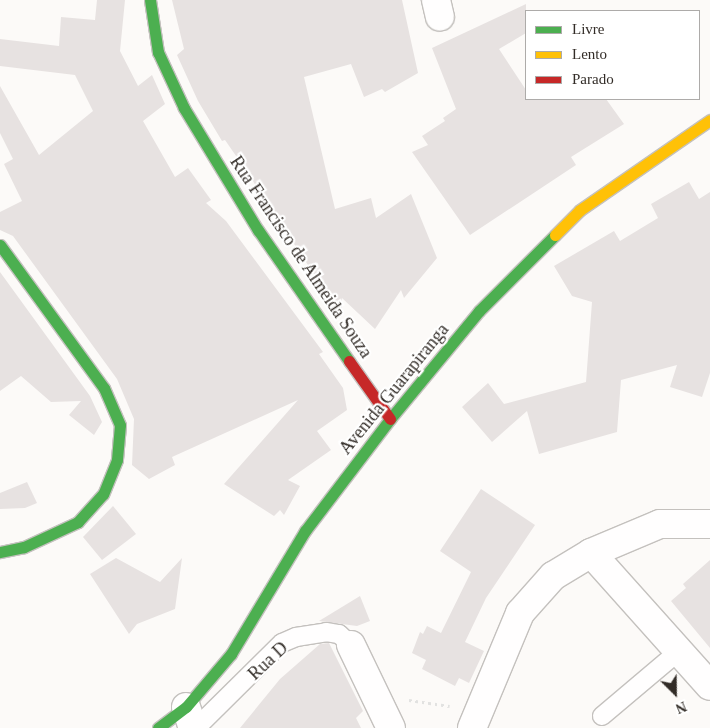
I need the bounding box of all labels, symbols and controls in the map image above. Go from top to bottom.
legend [525,10,700,100]
text: Livre [572,21,604,37]
text: Lento [572,46,607,62]
text: Parado [572,71,614,87]
street label: Rua Francisco de Almeida Souza [225,152,377,362]
street label: Avenida Guarapiranga [335,319,453,459]
street label: Rua D [244,637,292,685]
north arrow [650,668,700,718]
text: N [673,698,689,716]

